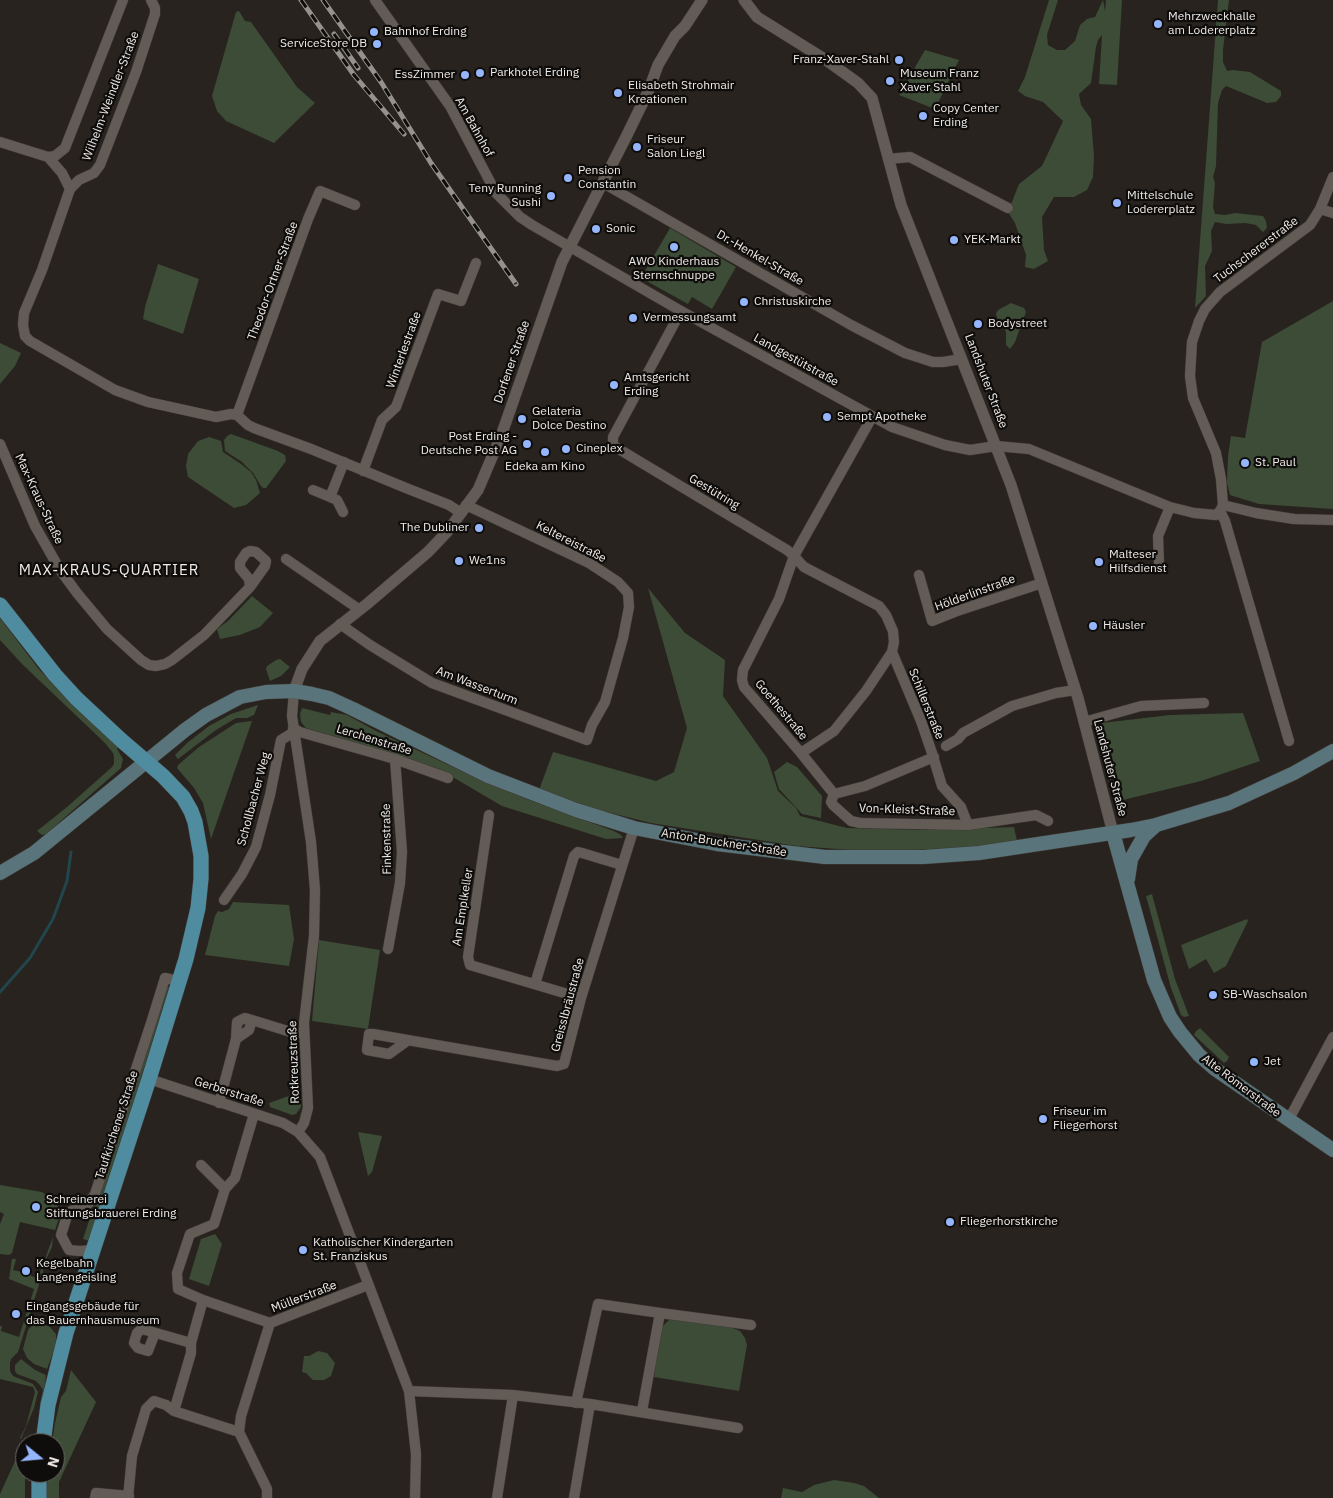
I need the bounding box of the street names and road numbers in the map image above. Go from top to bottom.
street label: Wilhelm-Weindler-Straße [80,29,142,163]
street label: Am Bahnhof [452,95,496,159]
street label: Tuchschererstraße [1211,214,1301,286]
street label: Theodor-Ortner-Straße [245,220,301,342]
street label: Dr.-Henkel-Straße [714,227,806,289]
street label: Winterlestraße [383,310,425,390]
street label: Dorfener Straße [491,319,533,405]
street label: Landgestütstraße [751,331,841,389]
street label: Landshuter Straße [961,332,1011,430]
street label: Max-Kraus-Straße [12,451,66,547]
street label: Gestütring [686,471,742,513]
street label: Keltereistraße [534,518,608,566]
street label: Hölderlinstraße [933,572,1017,614]
street label: Am Wasserturm [434,664,520,708]
street label: Schillerstraße [905,666,947,742]
street label: Goethestraße [752,677,810,743]
street label: Landshuter Straße [1090,718,1130,818]
street label: Lerchenstraße [335,722,413,758]
street label: Schollbacher Weg [235,751,273,847]
street label: Von-Kleist-Straße [859,801,955,819]
street label: Finkenstraße [379,803,395,875]
street label: Anton-Bruckner-Straße [660,826,788,860]
street label: Am Emplkeller [450,867,476,947]
street label: Greisslbräustraße [549,956,587,1054]
street label: Rotkreuzstraße [285,1020,303,1104]
street label: Alte Römerstraße [1199,1052,1283,1120]
street label: Taufkirchener Straße [93,1069,141,1181]
street label: Gerberstraße [192,1074,266,1110]
street label: Müllerstraße [269,1278,339,1316]

